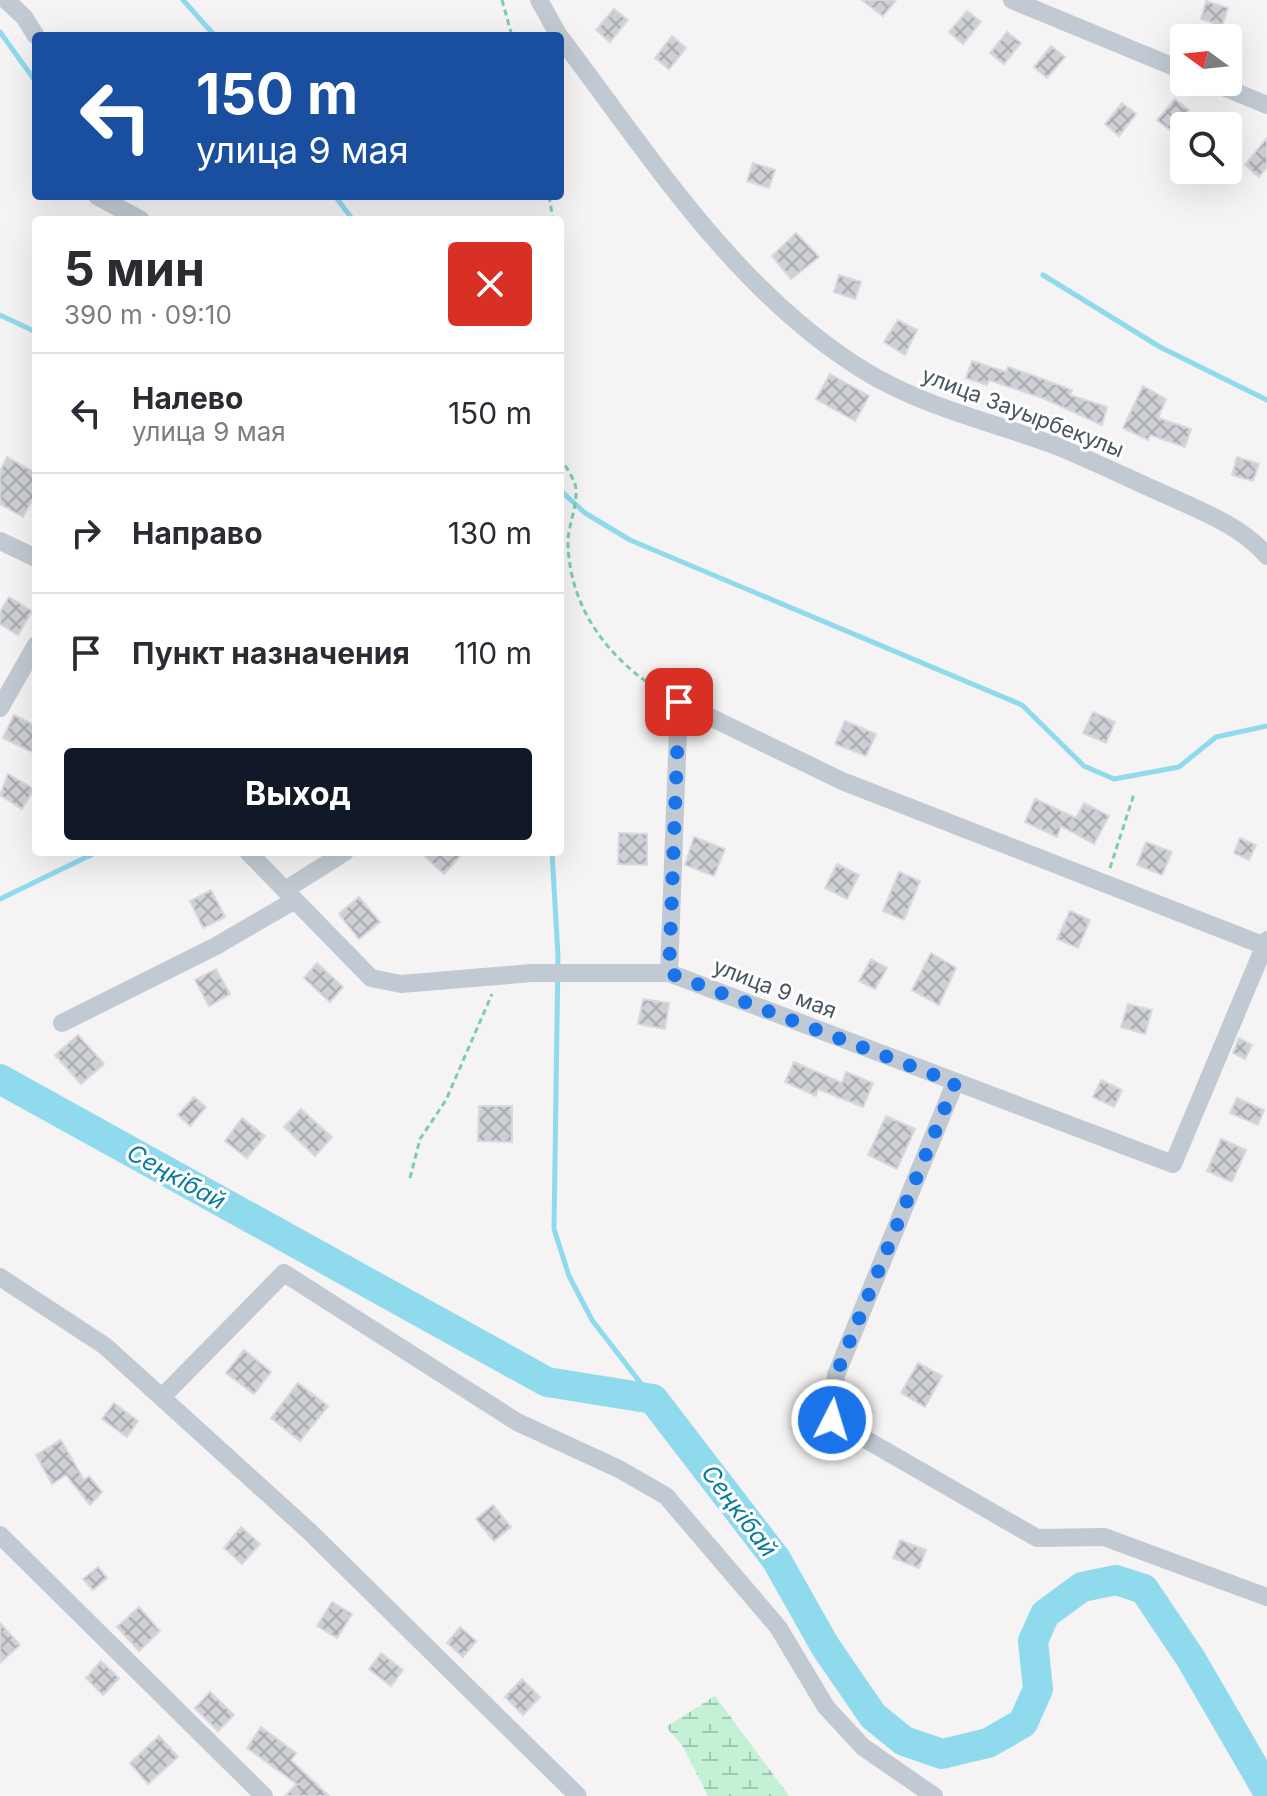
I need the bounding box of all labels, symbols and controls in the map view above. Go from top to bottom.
north arrow [1170,24,1242,96]
map controls [1170,24,1242,184]
text: 150 m [196,60,358,128]
icon: left [64,64,168,168]
button: search [1170,112,1242,184]
text: улица 9 мая [196,128,409,172]
text: 5 мин [64,239,205,298]
button: close [448,242,532,326]
text: 390 m · 09:10 [64,299,232,330]
street label: улица Зауырбекулы [918,361,1128,463]
text: Налево [132,380,244,416]
icon: left [64,391,108,435]
text: 150 m [448,395,532,431]
text: улица 9 мая [132,416,286,447]
icon: right [64,511,108,555]
text: Направо [132,515,263,551]
text: 130 m [448,515,532,551]
icon: arrive [64,631,108,675]
text: Пункт назначения [132,635,410,671]
text: 110 m [454,635,532,671]
pin [645,668,713,736]
icon: arrive [657,680,701,724]
button: Выход [64,748,532,840]
street label: улица 9 мая [710,953,840,1023]
water label: Сеңкібай [122,1138,230,1215]
position arrow [790,1378,874,1462]
water label: Сеңкібай [695,1459,783,1563]

